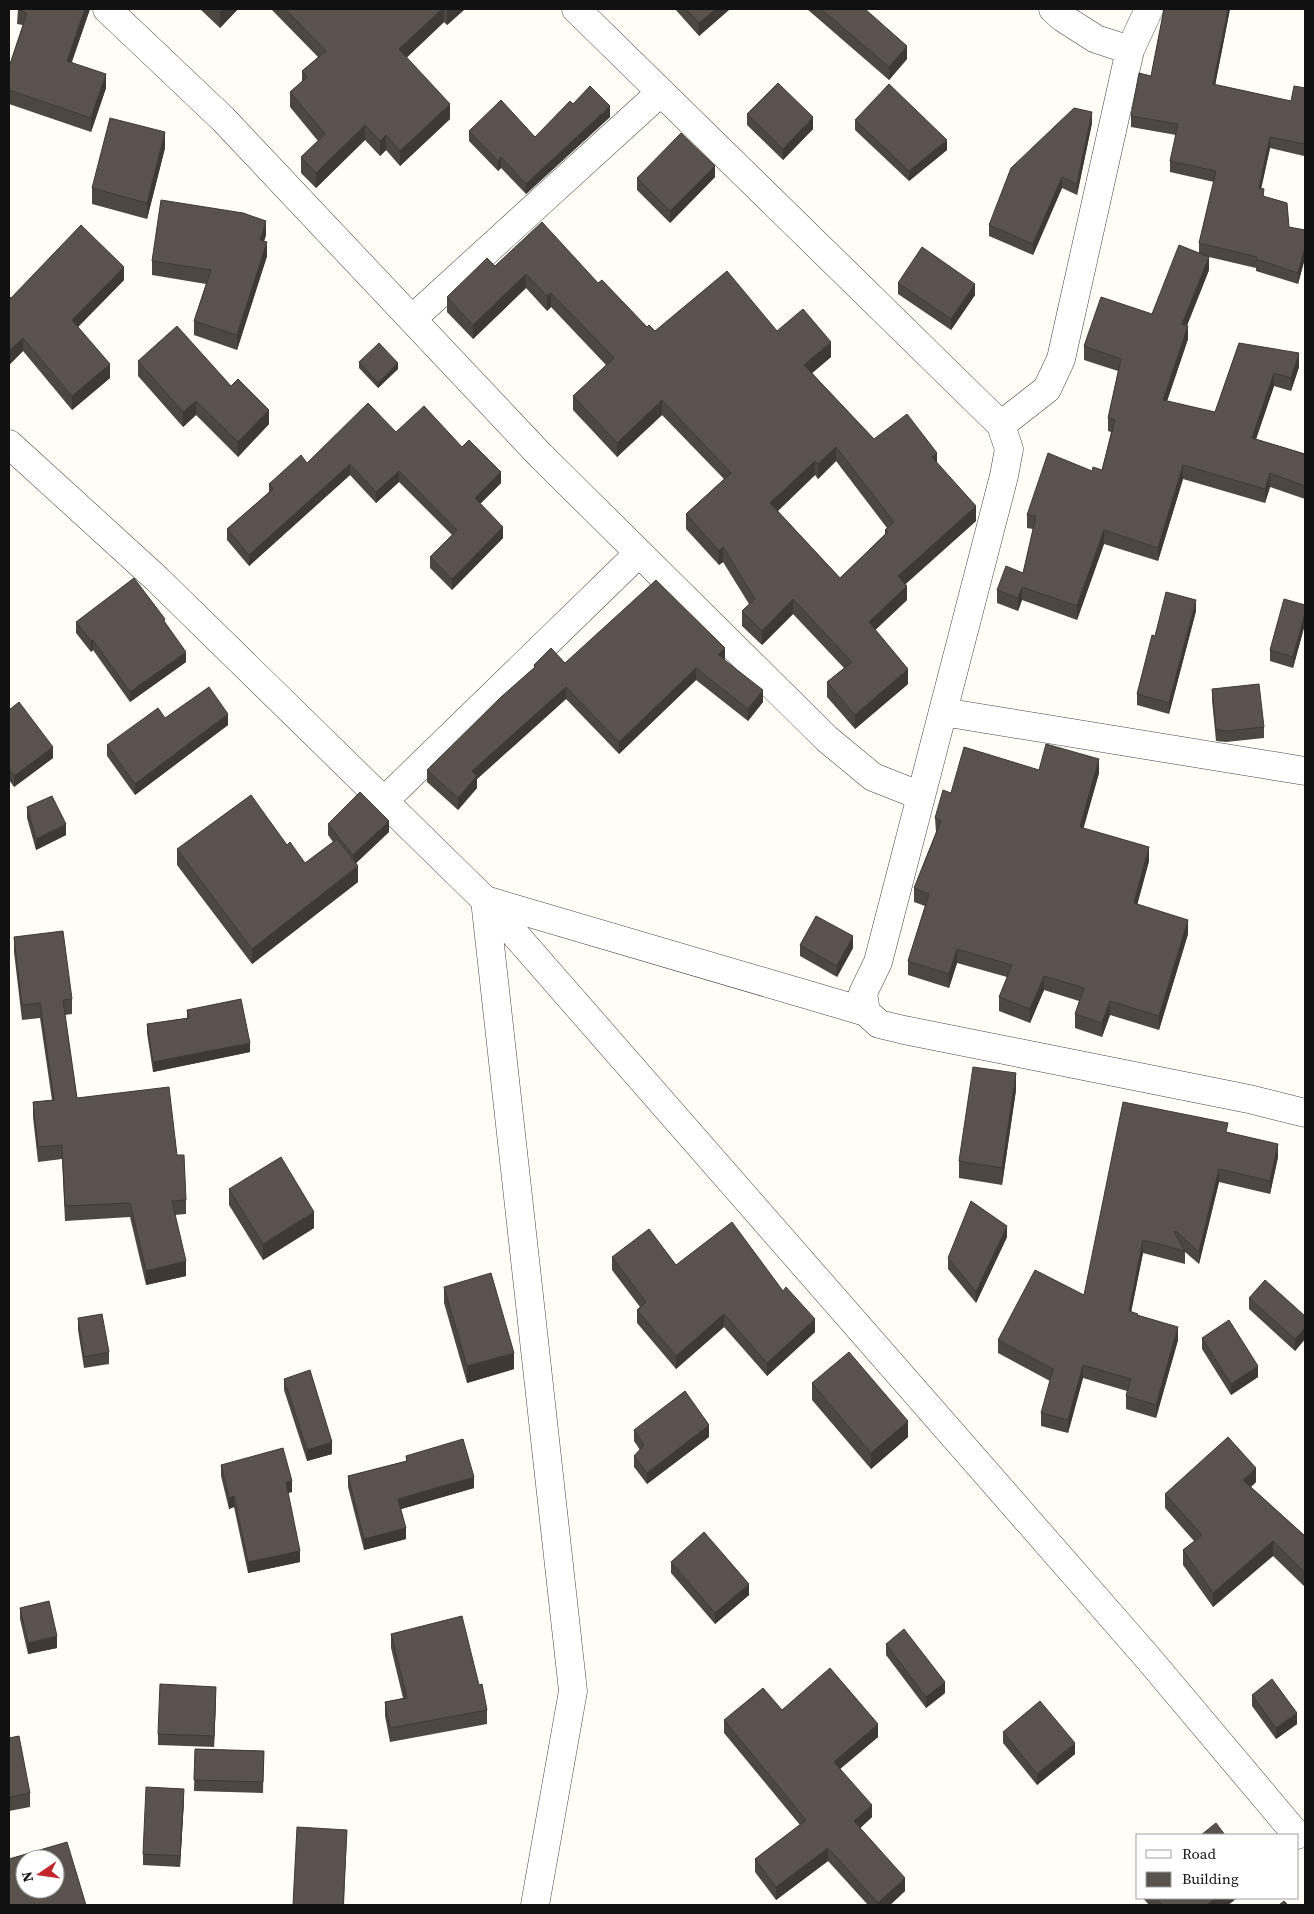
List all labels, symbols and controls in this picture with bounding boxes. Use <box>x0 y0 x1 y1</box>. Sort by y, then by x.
legend <box>1136 1834 1299 1899</box>
text: Road <box>1182 1843 1216 1864</box>
north arrow <box>15 1849 65 1899</box>
text: Building <box>1182 1868 1239 1889</box>
text: N <box>16 1870 38 1884</box>

